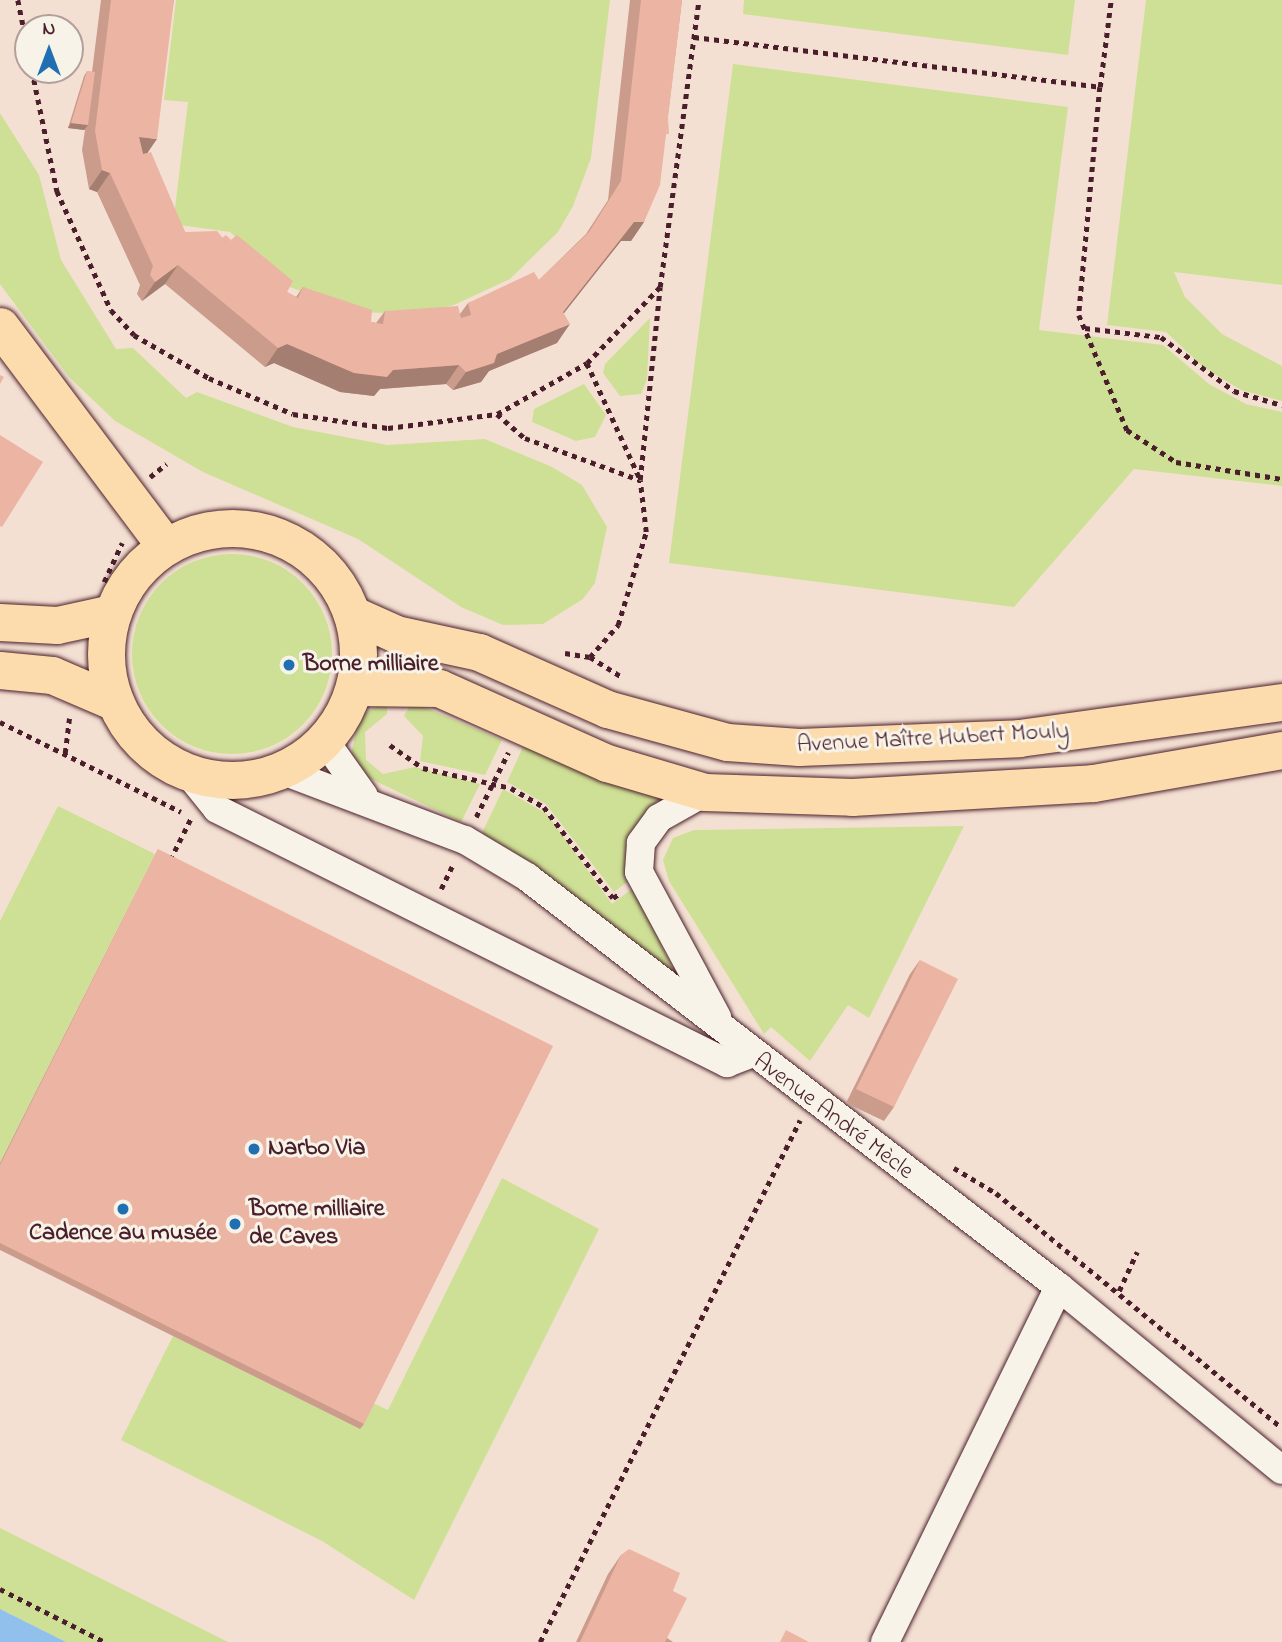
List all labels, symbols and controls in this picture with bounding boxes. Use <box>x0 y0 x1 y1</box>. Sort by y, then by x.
north arrow <box>14 14 84 84</box>
text: N <box>43 16 55 43</box>
place label: Borne milliaire <box>303 651 438 679</box>
marker: Borne milliaire <box>281 657 297 673</box>
street label: Avenue Maître Hubert Mouly <box>796 717 1070 761</box>
street label: Avenue André Mècle <box>747 1047 919 1187</box>
place label: Narbo Via <box>268 1135 366 1163</box>
marker: Narbo Via <box>246 1141 262 1157</box>
place label: Borne milliaire de Caves <box>249 1196 384 1252</box>
marker: Cadence au musée <box>115 1201 131 1217</box>
marker: Borne milliaire de Caves <box>227 1216 243 1232</box>
place label: Cadence au musée <box>29 1220 217 1248</box>

